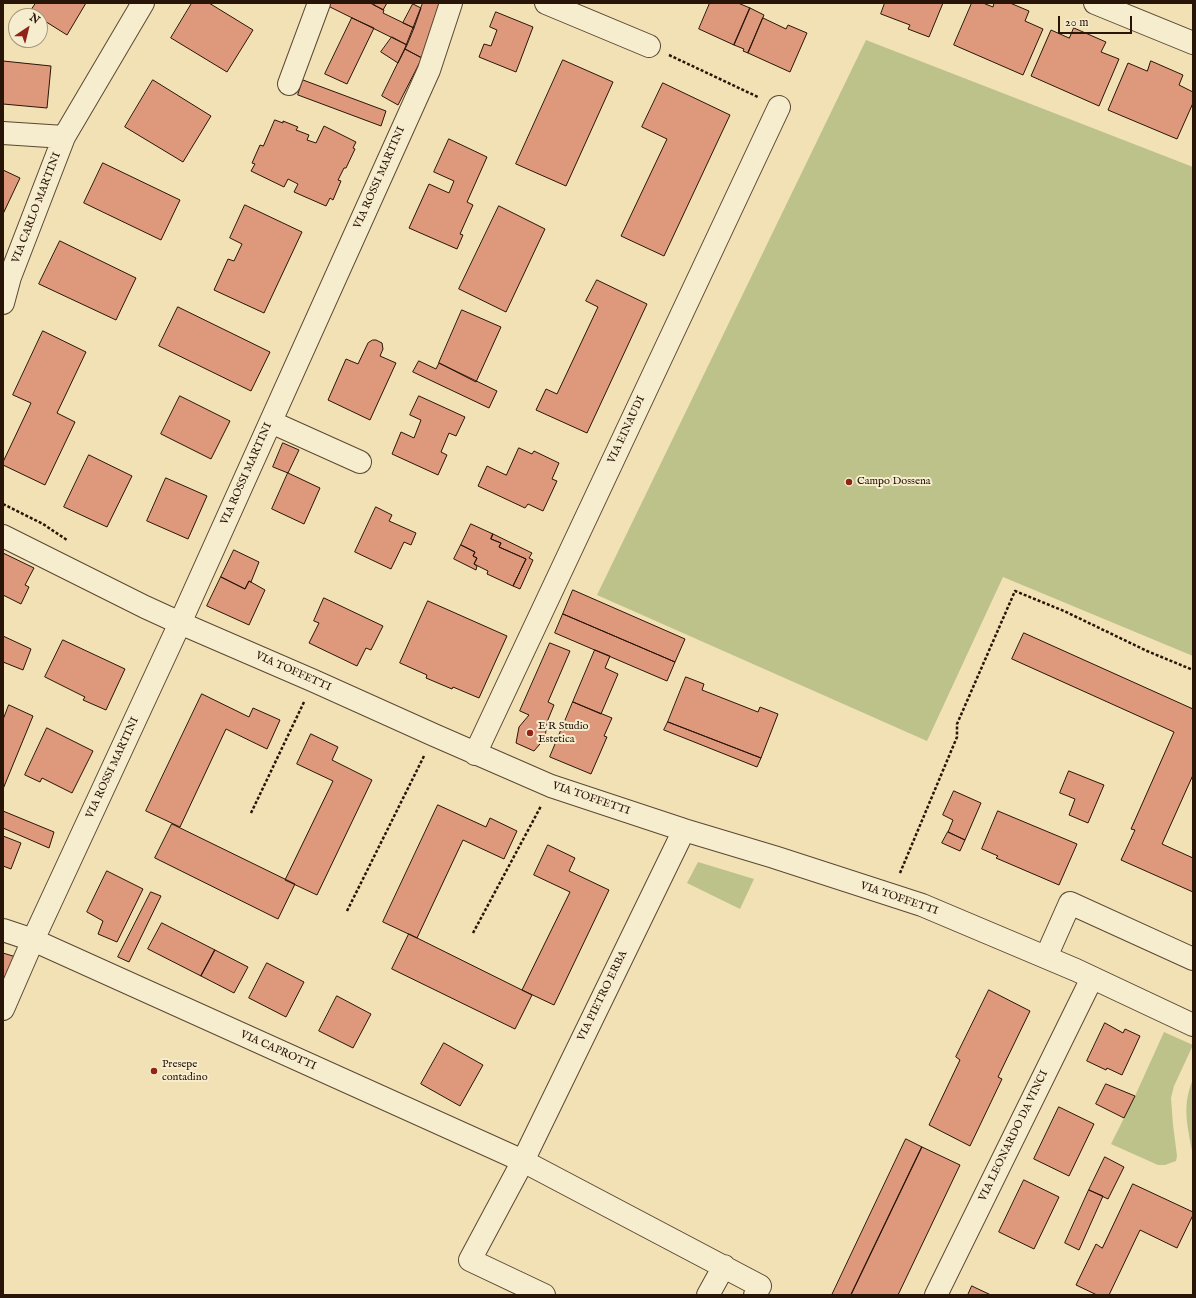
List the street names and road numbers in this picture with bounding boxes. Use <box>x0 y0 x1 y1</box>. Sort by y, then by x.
street label: VIA ROSSI MARTINI <box>352 125 408 231</box>
street label: VIA CARLO MARTINI <box>10 151 64 265</box>
street label: VIA EINAUDI <box>606 394 648 466</box>
street label: VIA ROSSI MARTINI <box>219 421 275 527</box>
street label: VIA TOFFETTI <box>253 649 333 695</box>
street label: VIA ROSSI MARTINI <box>84 715 142 821</box>
street label: VIA TOFFETTI <box>550 780 632 818</box>
street label: VIA TOFFETTI <box>858 880 940 918</box>
street label: VIA PIETRO ERBA <box>575 949 631 1043</box>
street label: VIA CAPROTTI <box>238 1028 318 1074</box>
street label: VIA LEONARDO DA VINCI <box>977 1068 1051 1204</box>

